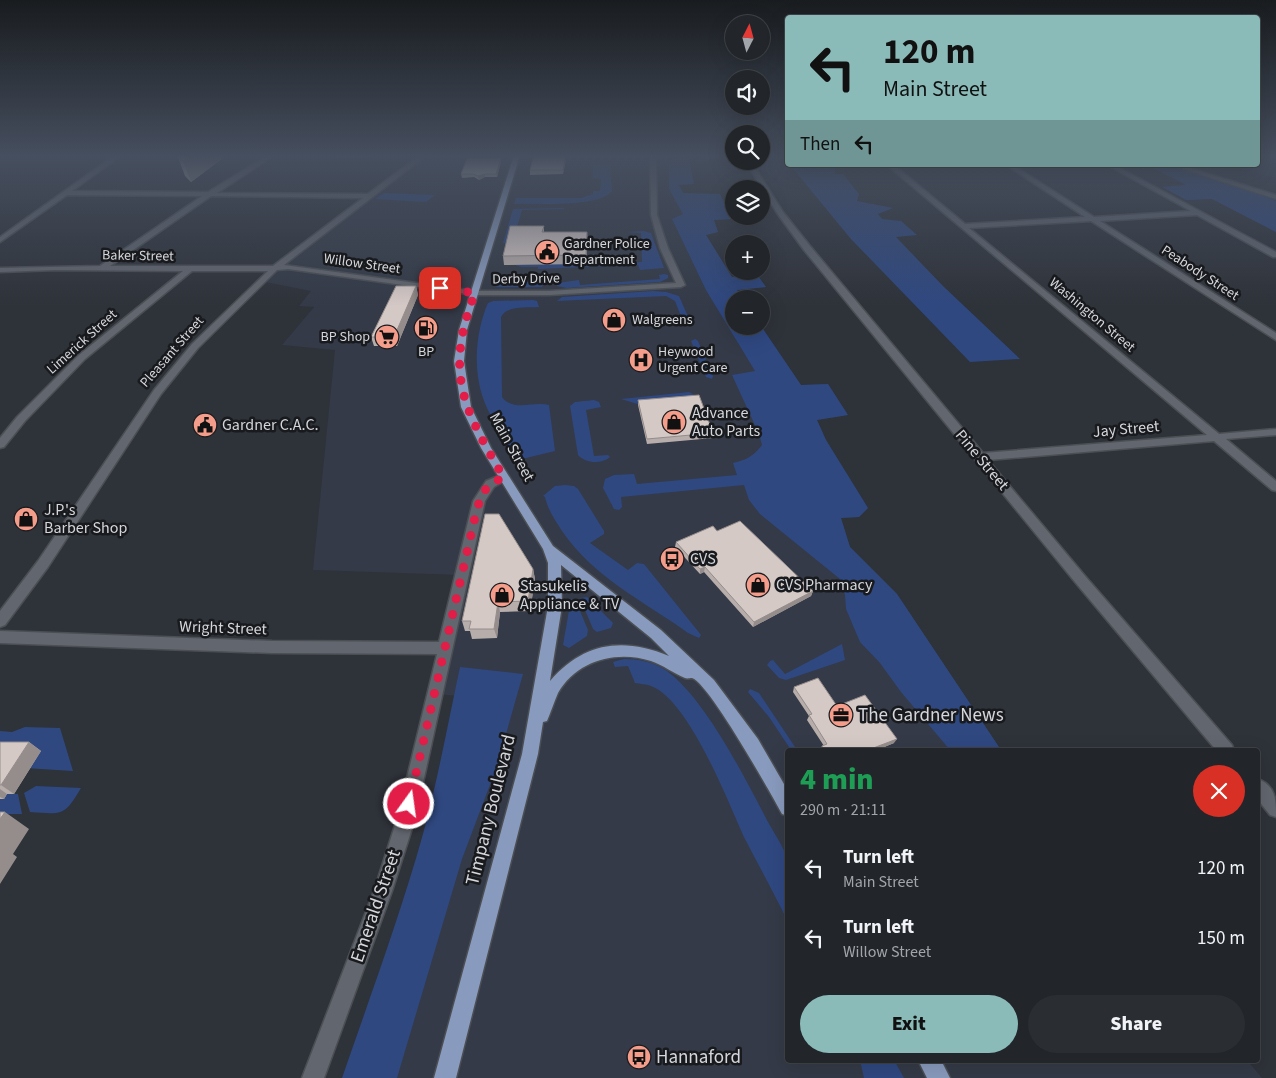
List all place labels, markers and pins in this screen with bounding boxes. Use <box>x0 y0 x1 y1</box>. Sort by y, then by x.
place label: Gardner Police Department <box>564 234 650 270</box>
public building icon: Gardner Police Department <box>534 239 560 265</box>
pin <box>419 267 461 309</box>
shop icon: Walgreens <box>601 307 627 333</box>
place label: Walgreens <box>632 310 693 330</box>
fuel station icon: BP <box>413 315 439 341</box>
supermarket icon: BP Shop <box>374 324 400 350</box>
place label: BP Shop <box>321 327 370 347</box>
place label: BP <box>418 342 434 362</box>
place label: Heywood Urgent Care <box>658 342 728 378</box>
hospital icon: Heywood Urgent Care <box>628 347 654 373</box>
place label: Advance Auto Parts <box>692 402 761 442</box>
shop icon: Advance Auto Parts <box>661 409 687 435</box>
public building icon: Gardner C.A.C. <box>192 412 218 438</box>
place label: Gardner C.A.C. <box>222 414 319 436</box>
place label: J.P.'s Barber Shop <box>44 499 127 539</box>
shop icon: J.P.'s Barber Shop <box>13 506 39 532</box>
bus stop icon: CVS <box>659 546 685 572</box>
place label: CVS <box>690 548 716 570</box>
shop icon: CVS Pharmacy <box>745 572 771 598</box>
place label: CVS Pharmacy <box>776 574 873 596</box>
place label: Stasukelis Appliance & TV <box>520 575 620 615</box>
shop icon: Stasukelis Appliance & TV <box>489 582 515 608</box>
office icon: The Gardner News <box>828 702 854 728</box>
place label: The Gardner News <box>858 702 1004 729</box>
bus stop icon: Hannaford <box>626 1044 652 1070</box>
place label: Hannaford <box>656 1044 741 1071</box>

